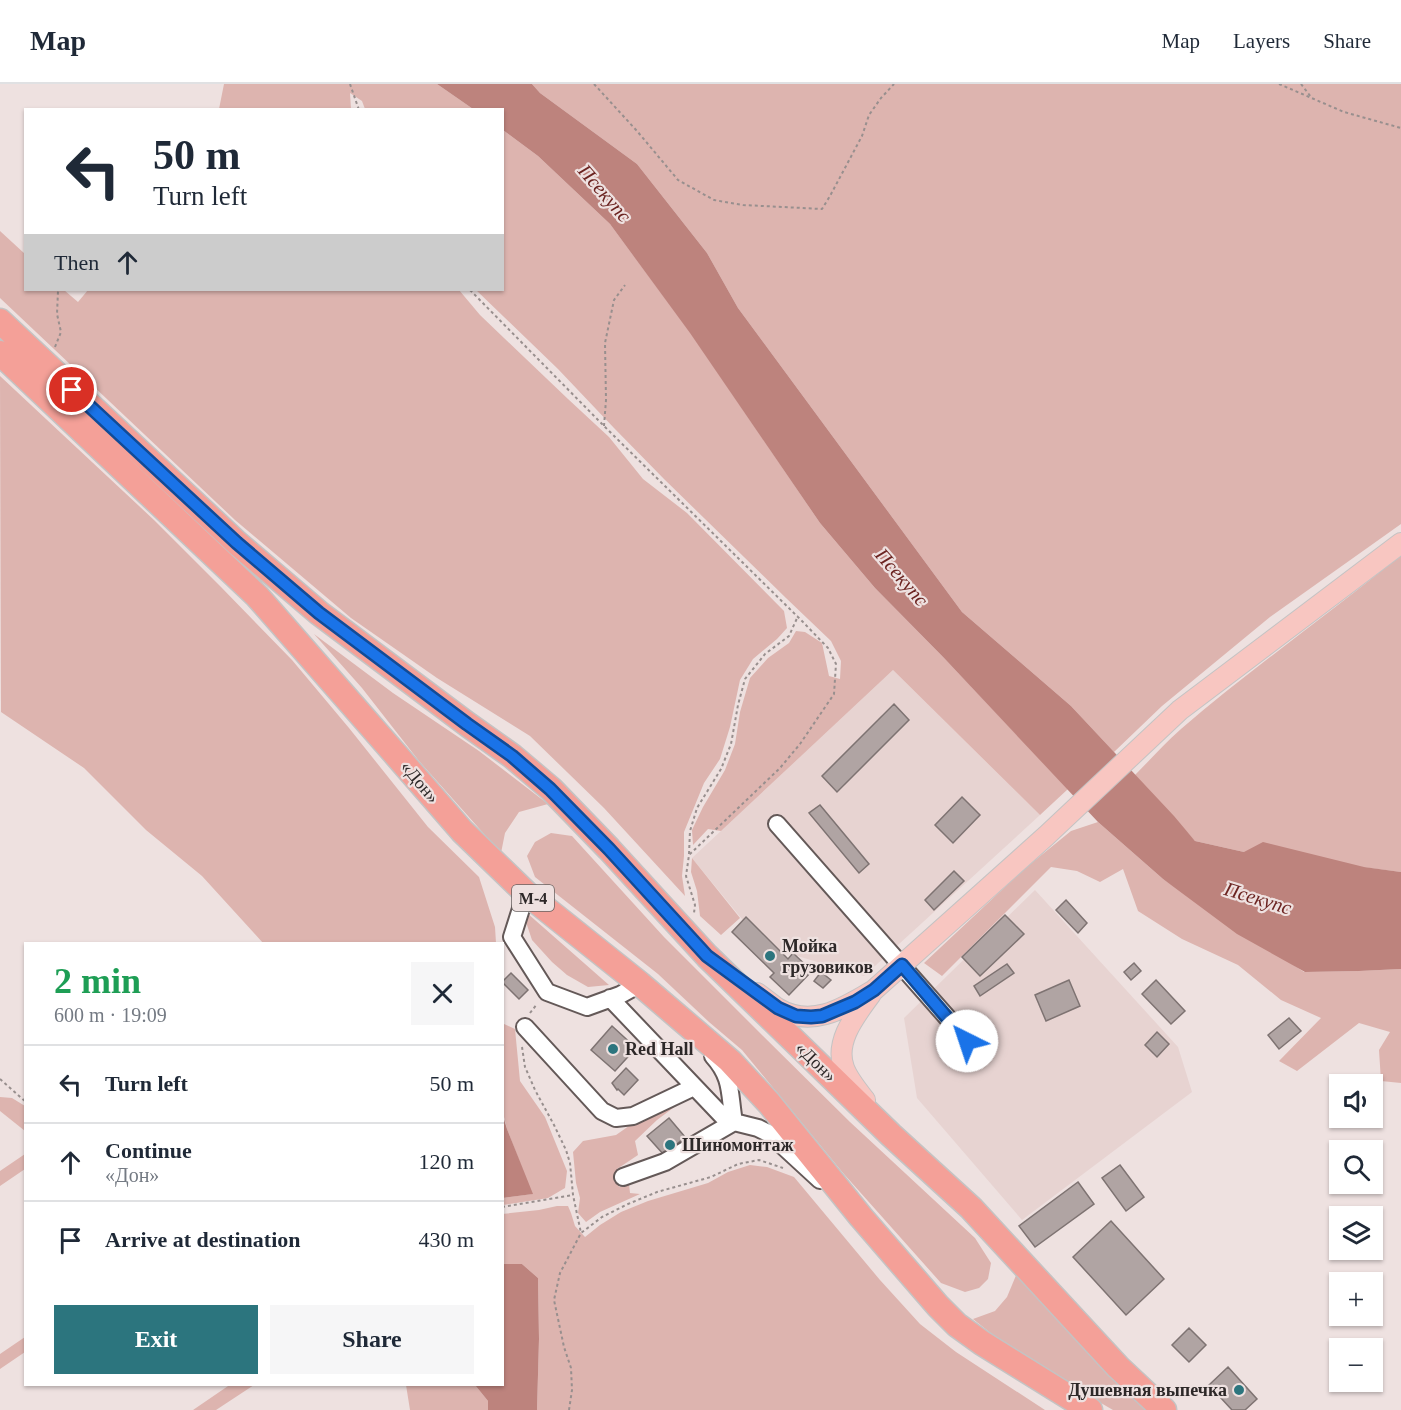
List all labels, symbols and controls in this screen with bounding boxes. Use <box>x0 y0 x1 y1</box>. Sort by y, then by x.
text: Map <box>30 25 86 56</box>
text: Map <box>1162 29 1200 53</box>
text: Layers <box>1233 29 1290 53</box>
text: Share <box>1323 29 1371 53</box>
icon: left <box>54 132 132 210</box>
text: 50 m <box>153 132 241 178</box>
water label: Псекупс <box>573 159 636 227</box>
text: Turn left <box>153 181 247 211</box>
icon: ahead <box>111 246 144 279</box>
text: Then <box>54 250 99 275</box>
pin <box>46 364 97 415</box>
icon: arrive <box>55 373 88 406</box>
water label: Псекупс <box>870 543 933 611</box>
street label: «Дон» <box>397 757 443 807</box>
water label: Псекупс <box>1221 877 1294 920</box>
road number: М-4 <box>512 885 554 911</box>
place label: Мойка грузовиков <box>782 936 873 977</box>
marker: Мойка грузовиков <box>763 949 777 963</box>
text: 2 min <box>54 961 141 1001</box>
button: close <box>411 962 474 1025</box>
text: 600 m · 19:09 <box>54 1004 167 1026</box>
position arrow <box>935 1009 999 1073</box>
street label: «Дон» <box>791 1038 841 1086</box>
place label: Red Hall <box>625 1039 694 1059</box>
marker: Red Hall <box>606 1042 620 1056</box>
icon: left <box>54 1068 87 1101</box>
text: Turn left <box>105 1071 188 1096</box>
text: 50 m <box>429 1071 474 1096</box>
map controls <box>1329 1074 1383 1392</box>
button: sound <box>1329 1074 1383 1128</box>
place label: Шиномонтаж <box>682 1135 795 1155</box>
text: Continue <box>105 1138 192 1163</box>
marker: Шиномонтаж <box>663 1138 677 1152</box>
button: search <box>1329 1140 1383 1194</box>
icon: ahead <box>54 1146 87 1179</box>
text: 120 m <box>418 1149 474 1174</box>
text: «Дон» <box>105 1164 159 1186</box>
button: layers <box>1329 1206 1383 1260</box>
icon: arrive <box>54 1224 87 1257</box>
text: Arrive at destination <box>105 1227 301 1252</box>
text: 430 m <box>418 1227 474 1252</box>
button: + <box>1329 1272 1383 1326</box>
button: Exit <box>54 1305 258 1374</box>
button: Share <box>270 1305 474 1374</box>
button: − <box>1329 1338 1383 1392</box>
place label: Душевная выпечка <box>1068 1380 1227 1400</box>
marker: Душевная выпечка <box>1232 1383 1246 1397</box>

